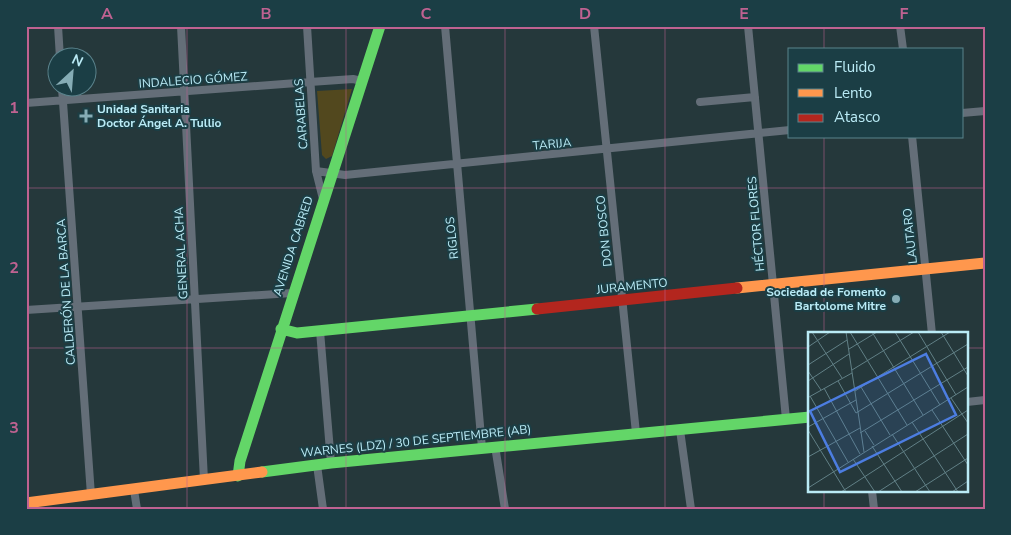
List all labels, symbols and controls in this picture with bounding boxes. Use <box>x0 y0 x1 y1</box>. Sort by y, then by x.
text: A <box>101 3 113 25</box>
text: B <box>260 3 272 25</box>
text: C <box>421 3 432 25</box>
text: D <box>579 3 591 25</box>
text: E <box>739 3 749 25</box>
text: F <box>900 3 909 25</box>
north arrow <box>48 48 98 98</box>
legend <box>788 48 964 138</box>
text: N <box>69 50 86 72</box>
text: Fluido <box>834 57 876 77</box>
street label: INDALECIO GÓMEZ <box>138 68 248 92</box>
street label: CARABELAS <box>291 78 311 150</box>
text: Lento <box>834 83 872 103</box>
text: 1 <box>9 97 19 119</box>
place label: Unidad Sanitaria Doctor Ángel A. Tullio <box>97 101 222 131</box>
text: Atasco <box>834 107 880 127</box>
marker: Unidad Sanitaria Doctor Ángel A. Tullio <box>79 109 93 123</box>
street label: TARIJA <box>532 134 572 154</box>
street label: HÉCTOR FLORES <box>744 176 768 272</box>
street label: AVENIDA CABRED <box>269 194 317 298</box>
street label: DON BOSCO <box>592 194 616 268</box>
street label: GENERAL ACHA <box>171 206 191 300</box>
street label: LAUTARO <box>899 207 921 265</box>
street label: RIGLOS <box>442 216 462 260</box>
street label: CALDERÓN DE LA BARCA <box>53 218 79 366</box>
text: 2 <box>9 257 19 279</box>
street label: JURAMENTO <box>595 274 668 298</box>
place label: Sociedad de Fomento Bartolome Mitre <box>766 284 886 314</box>
marker: Sociedad de Fomento Bartolome Mitre <box>890 293 902 305</box>
inset map <box>808 332 968 492</box>
text: 3 <box>9 417 19 439</box>
street label: WARNES (LDZ) / 30 DE SEPTIEMBRE (AB) <box>300 421 532 461</box>

